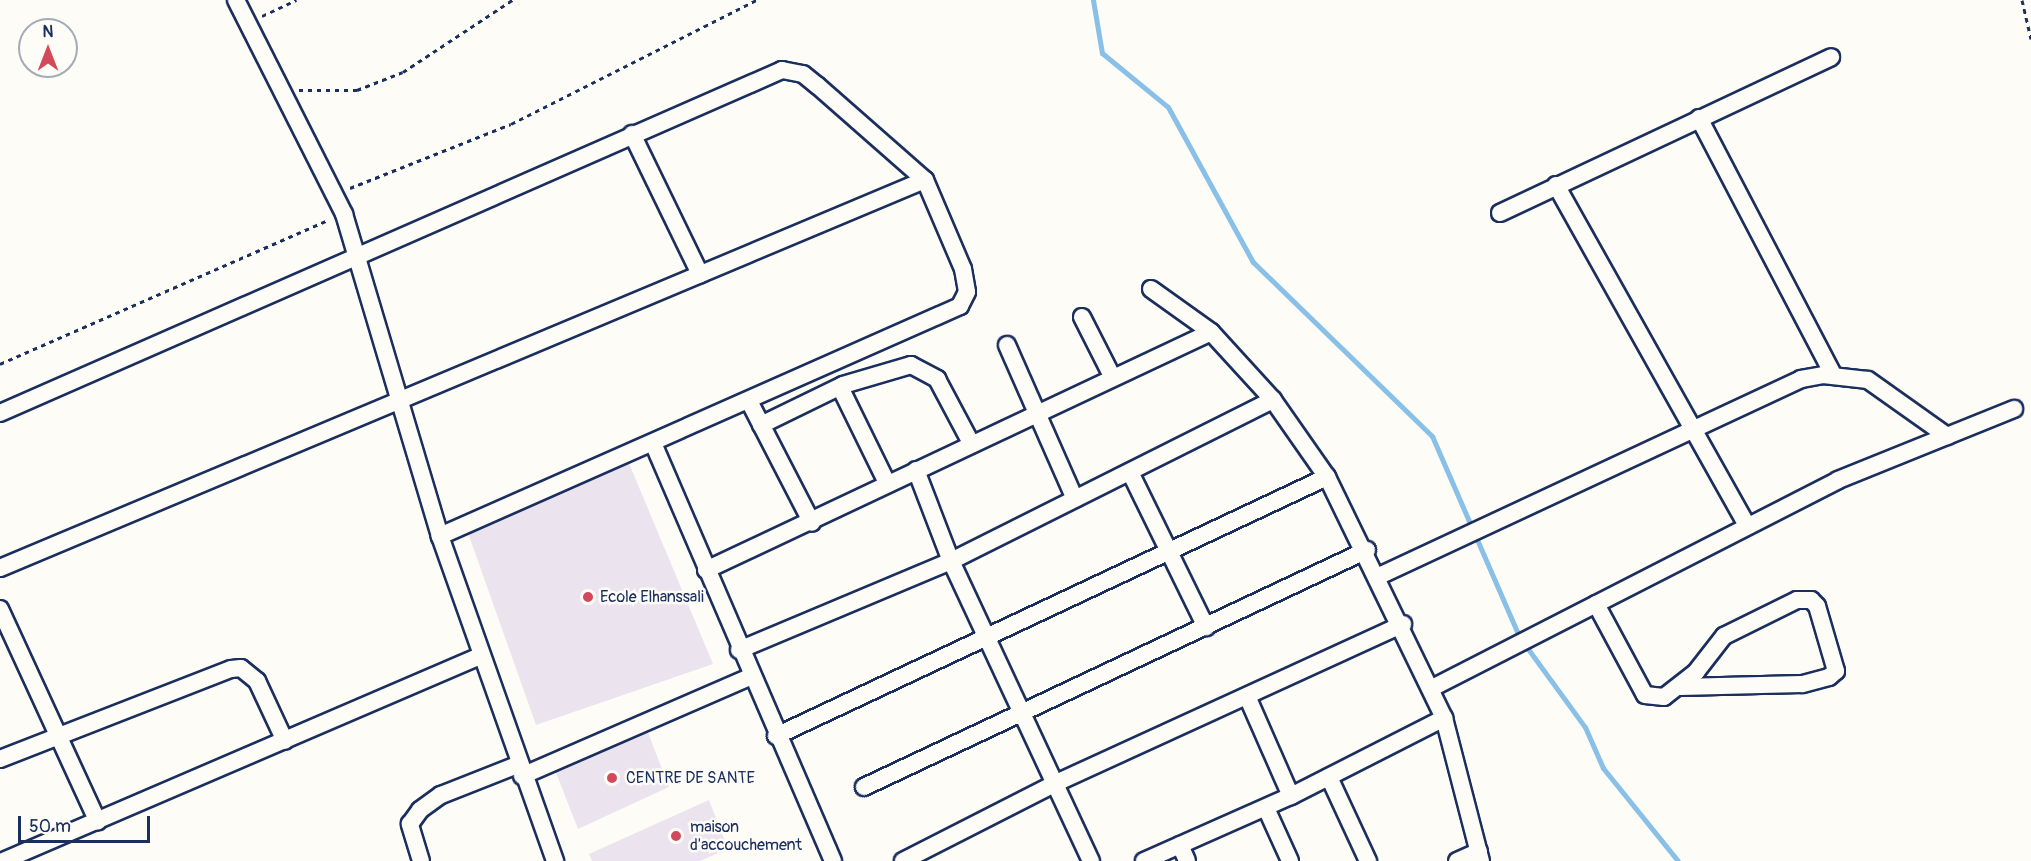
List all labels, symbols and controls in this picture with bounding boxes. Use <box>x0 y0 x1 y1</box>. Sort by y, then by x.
north arrow <box>18 18 78 78</box>
text: N <box>43 22 53 42</box>
place label: Ecole Elhanssali <box>600 587 704 607</box>
marker: Ecole Elhanssali <box>581 590 595 604</box>
place label: CENTRE DE SANTE <box>626 768 755 788</box>
marker: CENTRE DE SANTE <box>603 769 621 787</box>
scale bar <box>21 804 153 842</box>
text: 50 m <box>29 815 71 838</box>
place label: maison d'accouchement <box>690 817 802 855</box>
marker: maison d'accouchement <box>667 827 685 845</box>

